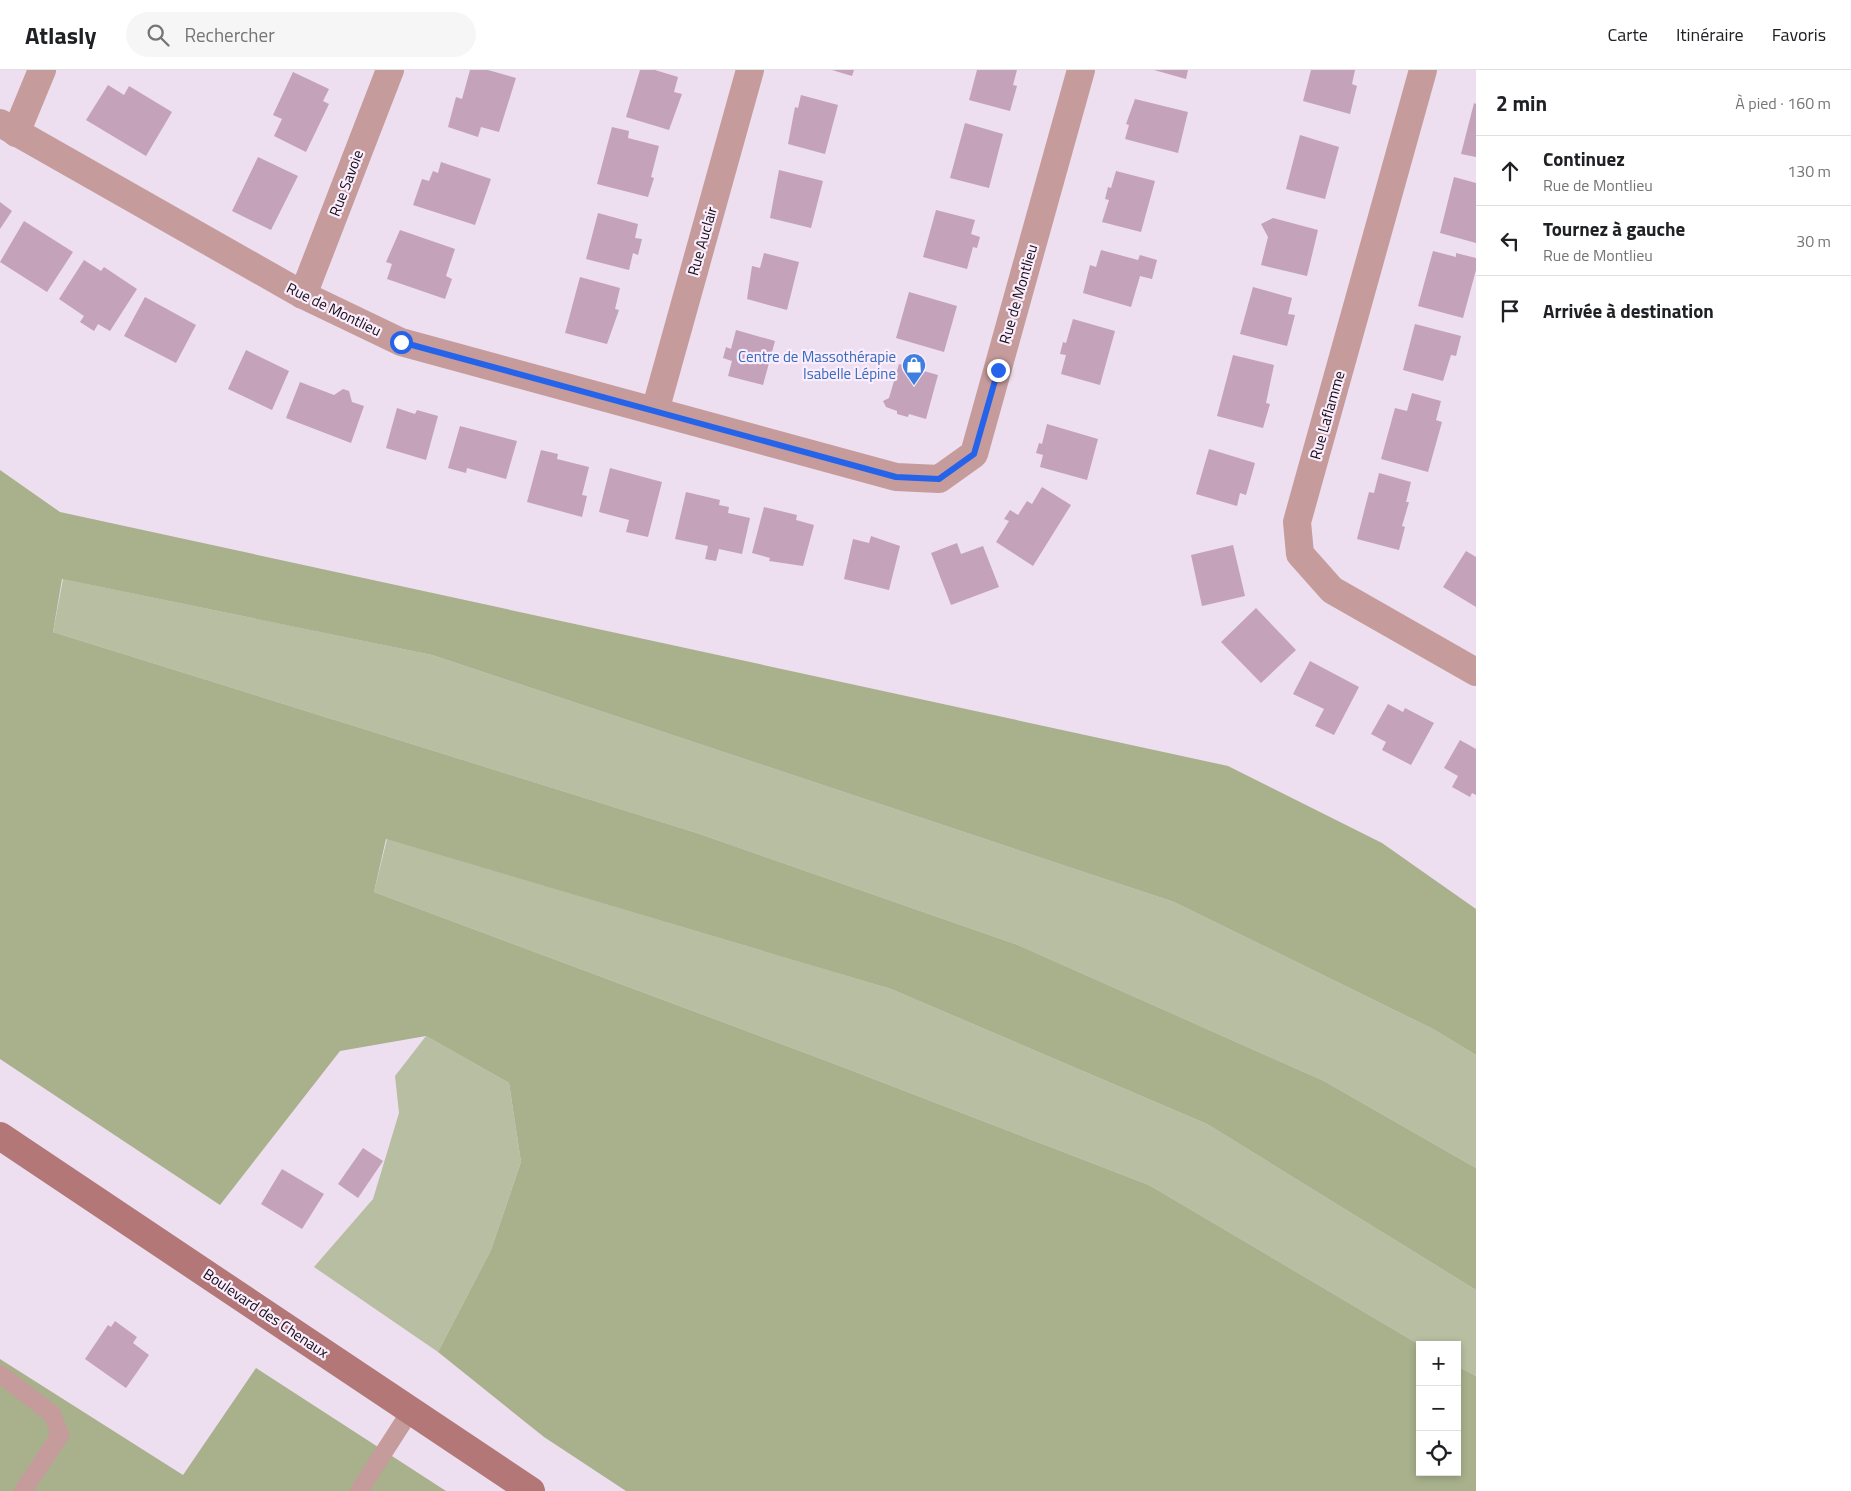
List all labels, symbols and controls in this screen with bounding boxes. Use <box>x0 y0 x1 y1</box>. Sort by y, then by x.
search box <box>126 12 476 57</box>
text: Atlasly <box>25 17 96 53</box>
text: Rechercher <box>184 20 275 49</box>
icon: search <box>144 21 172 49</box>
text: Carte <box>1607 21 1648 48</box>
text: Itinéraire <box>1676 21 1744 48</box>
text: Favoris <box>1772 21 1826 48</box>
text: 2 min <box>1496 87 1547 119</box>
text: À pied · 160 m <box>1735 91 1831 115</box>
text: Continuez <box>1543 144 1625 173</box>
street label: Rue Savoie <box>323 146 369 220</box>
icon: ahead <box>1496 157 1524 185</box>
text: 130 m <box>1787 159 1831 183</box>
text: Rue de Montlieu <box>1543 173 1653 197</box>
street label: Rue Auclair <box>681 204 723 278</box>
text: Tournez à gauche <box>1543 214 1685 243</box>
icon: left <box>1496 227 1524 255</box>
text: 30 m <box>1796 229 1831 253</box>
street label: Rue de Montlieu <box>993 241 1043 347</box>
text: Rue de Montlieu <box>1543 243 1653 267</box>
street label: Rue de Montlieu <box>283 276 385 342</box>
text: Arrivée à destination <box>1543 296 1714 325</box>
icon: arrive <box>1496 297 1524 325</box>
route start <box>390 331 413 354</box>
place label: Centre de Massothérapie Isabelle Lépine <box>738 345 896 385</box>
shop icon: Centre de Massothérapie Isabelle Lépine <box>901 352 927 386</box>
route end <box>987 359 1010 382</box>
street label: Rue Laflamme <box>1303 368 1351 462</box>
street label: Boulevard des Chenaux <box>199 1262 333 1364</box>
map controls <box>1416 1341 1461 1476</box>
button: + <box>1416 1341 1461 1386</box>
button: − <box>1416 1386 1461 1431</box>
button: locate <box>1416 1431 1461 1476</box>

